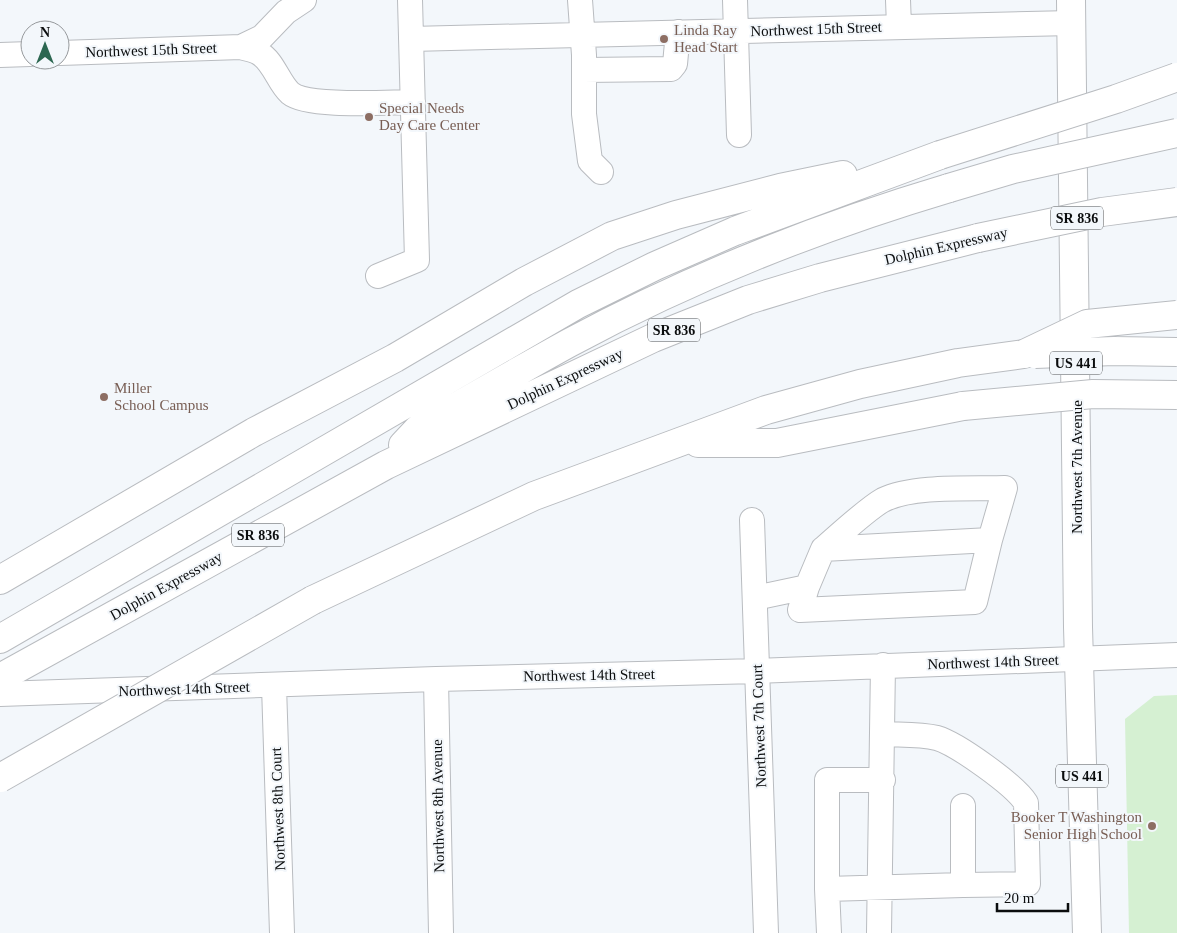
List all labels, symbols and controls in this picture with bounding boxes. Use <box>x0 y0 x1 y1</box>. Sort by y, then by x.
street label: Northwest 15th Street <box>750 19 883 39</box>
north arrow <box>20 20 70 70</box>
place label: Linda Ray Head Start <box>674 22 739 55</box>
text: N <box>40 25 50 40</box>
marker: Linda Ray Head Start <box>658 33 670 45</box>
street label: Northwest 15th Street <box>85 40 218 60</box>
place label: Special Needs Day Care Center <box>379 100 480 133</box>
marker: Special Needs Day Care Center <box>363 111 375 123</box>
road number: SR 836 <box>1051 207 1103 230</box>
street label: Dolphin Expressway <box>883 224 1009 268</box>
road number: SR 836 <box>648 318 700 342</box>
street label: Dolphin Expressway <box>505 345 626 413</box>
road number: US 441 <box>1050 352 1102 374</box>
place label: Miller School Campus <box>114 380 209 413</box>
marker: Miller School Campus <box>98 391 110 403</box>
street label: Northwest 7th Avenue <box>1069 400 1085 534</box>
road number: SR 836 <box>232 524 284 546</box>
street label: Dolphin Expressway <box>107 548 225 623</box>
street label: Northwest 14th Street <box>927 652 1060 672</box>
street label: Northwest 7th Court <box>749 663 769 788</box>
street label: Northwest 14th Street <box>523 666 656 684</box>
street label: Northwest 14th Street <box>118 679 251 699</box>
street label: Northwest 8th Avenue <box>429 739 447 873</box>
street label: Northwest 8th Court <box>268 746 288 871</box>
road number: US 441 <box>1056 764 1108 788</box>
place label: Booker T Washington Senior High School <box>1011 809 1142 842</box>
marker: Booker T Washington Senior High School <box>1146 820 1158 832</box>
scale bar <box>997 880 1068 912</box>
text: 20 m <box>1004 890 1035 906</box>

